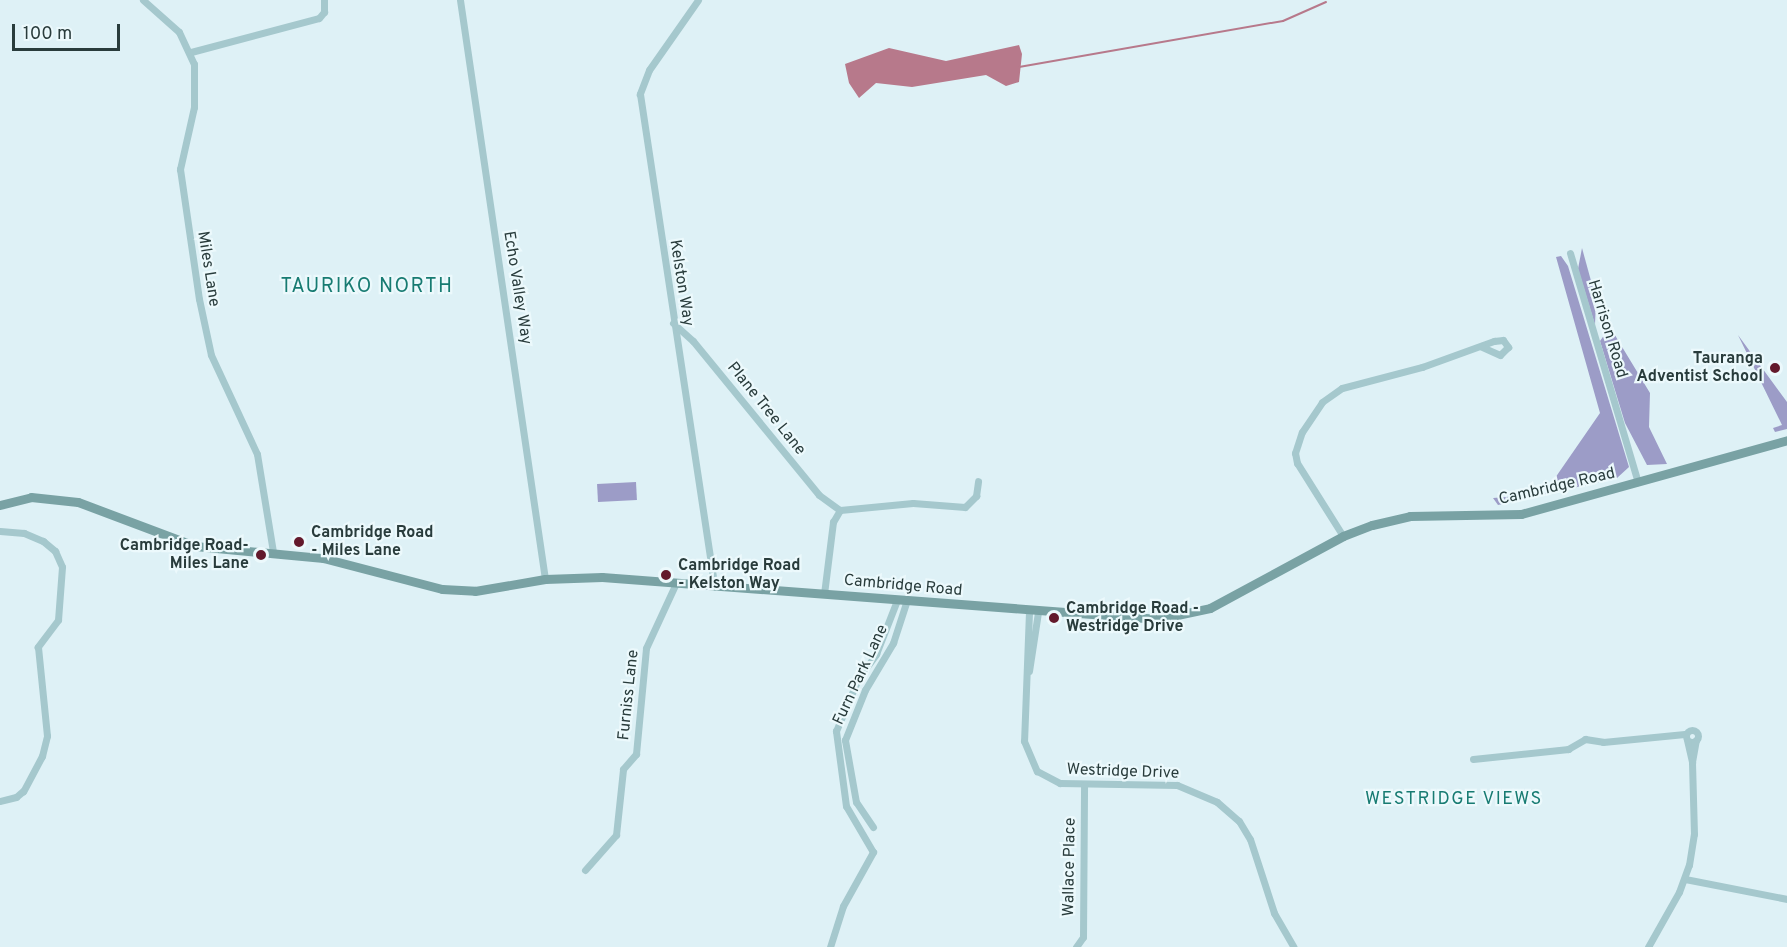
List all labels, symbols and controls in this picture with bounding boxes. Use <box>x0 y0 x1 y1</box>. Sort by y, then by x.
scale bar <box>15 12 123 50</box>
text: 100 m <box>23 23 72 46</box>
street label: Echo Valley Way <box>498 229 536 347</box>
street label: Miles Lane <box>193 230 223 308</box>
street label: Kelston Way <box>665 238 697 328</box>
district label: TAURIKO NORTH <box>280 275 454 299</box>
street label: Harrison Road <box>1583 278 1631 380</box>
place label: Tauranga Adventist School <box>1637 349 1763 387</box>
street label: Plane Tree Lane <box>722 358 810 460</box>
marker: Tauranga Adventist School <box>1768 361 1782 375</box>
street label: Cambridge Road <box>1497 464 1617 510</box>
place label: Cambridge Road - Miles Lane <box>311 523 434 561</box>
marker: Cambridge Road - Miles Lane <box>292 535 306 549</box>
place label: Cambridge Road- Miles Lane <box>120 536 249 574</box>
marker: Cambridge Road- Miles Lane <box>254 548 268 562</box>
place label: Cambridge Road - Kelston Way <box>678 556 801 594</box>
marker: Cambridge Road - Kelston Way <box>659 568 673 582</box>
street label: Cambridge Road <box>843 571 963 601</box>
place label: Cambridge Road - Westridge Drive <box>1066 599 1199 637</box>
marker: Cambridge Road - Westridge Drive <box>1047 611 1061 625</box>
street label: Furn Park Lane <box>829 622 893 728</box>
street label: Furniss Lane <box>615 649 643 741</box>
street label: Westridge Drive <box>1066 760 1180 784</box>
district label: WESTRIDGE VIEWS <box>1365 789 1543 811</box>
street label: Wallace Place <box>1060 818 1080 916</box>

